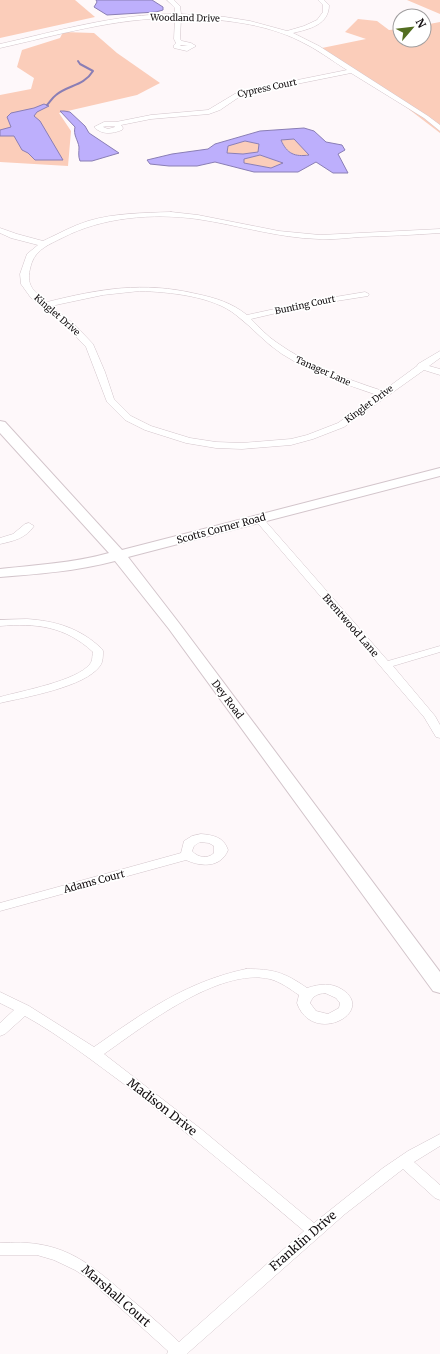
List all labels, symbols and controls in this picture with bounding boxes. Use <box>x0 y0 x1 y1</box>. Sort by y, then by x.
north arrow <box>392 8 432 48</box>
street label: Woodland Drive <box>149 11 220 24</box>
text: N <box>413 16 429 31</box>
street label: Cypress Court <box>236 76 298 99</box>
street label: Kinglet Drive <box>32 292 83 338</box>
street label: Bunting Court <box>274 293 337 316</box>
street label: Tanager Lane <box>294 353 353 388</box>
street label: Kinglet Drive <box>342 382 395 425</box>
street label: Scotts Corner Road <box>175 510 267 547</box>
street label: Brentwood Lane <box>320 591 382 660</box>
street label: Dey Road <box>209 677 246 721</box>
street label: Adams Court <box>61 867 126 896</box>
street label: Madison Drive <box>124 1075 200 1138</box>
street label: Franklin Drive <box>266 1207 339 1274</box>
street label: Marshall Court <box>79 1262 154 1330</box>

